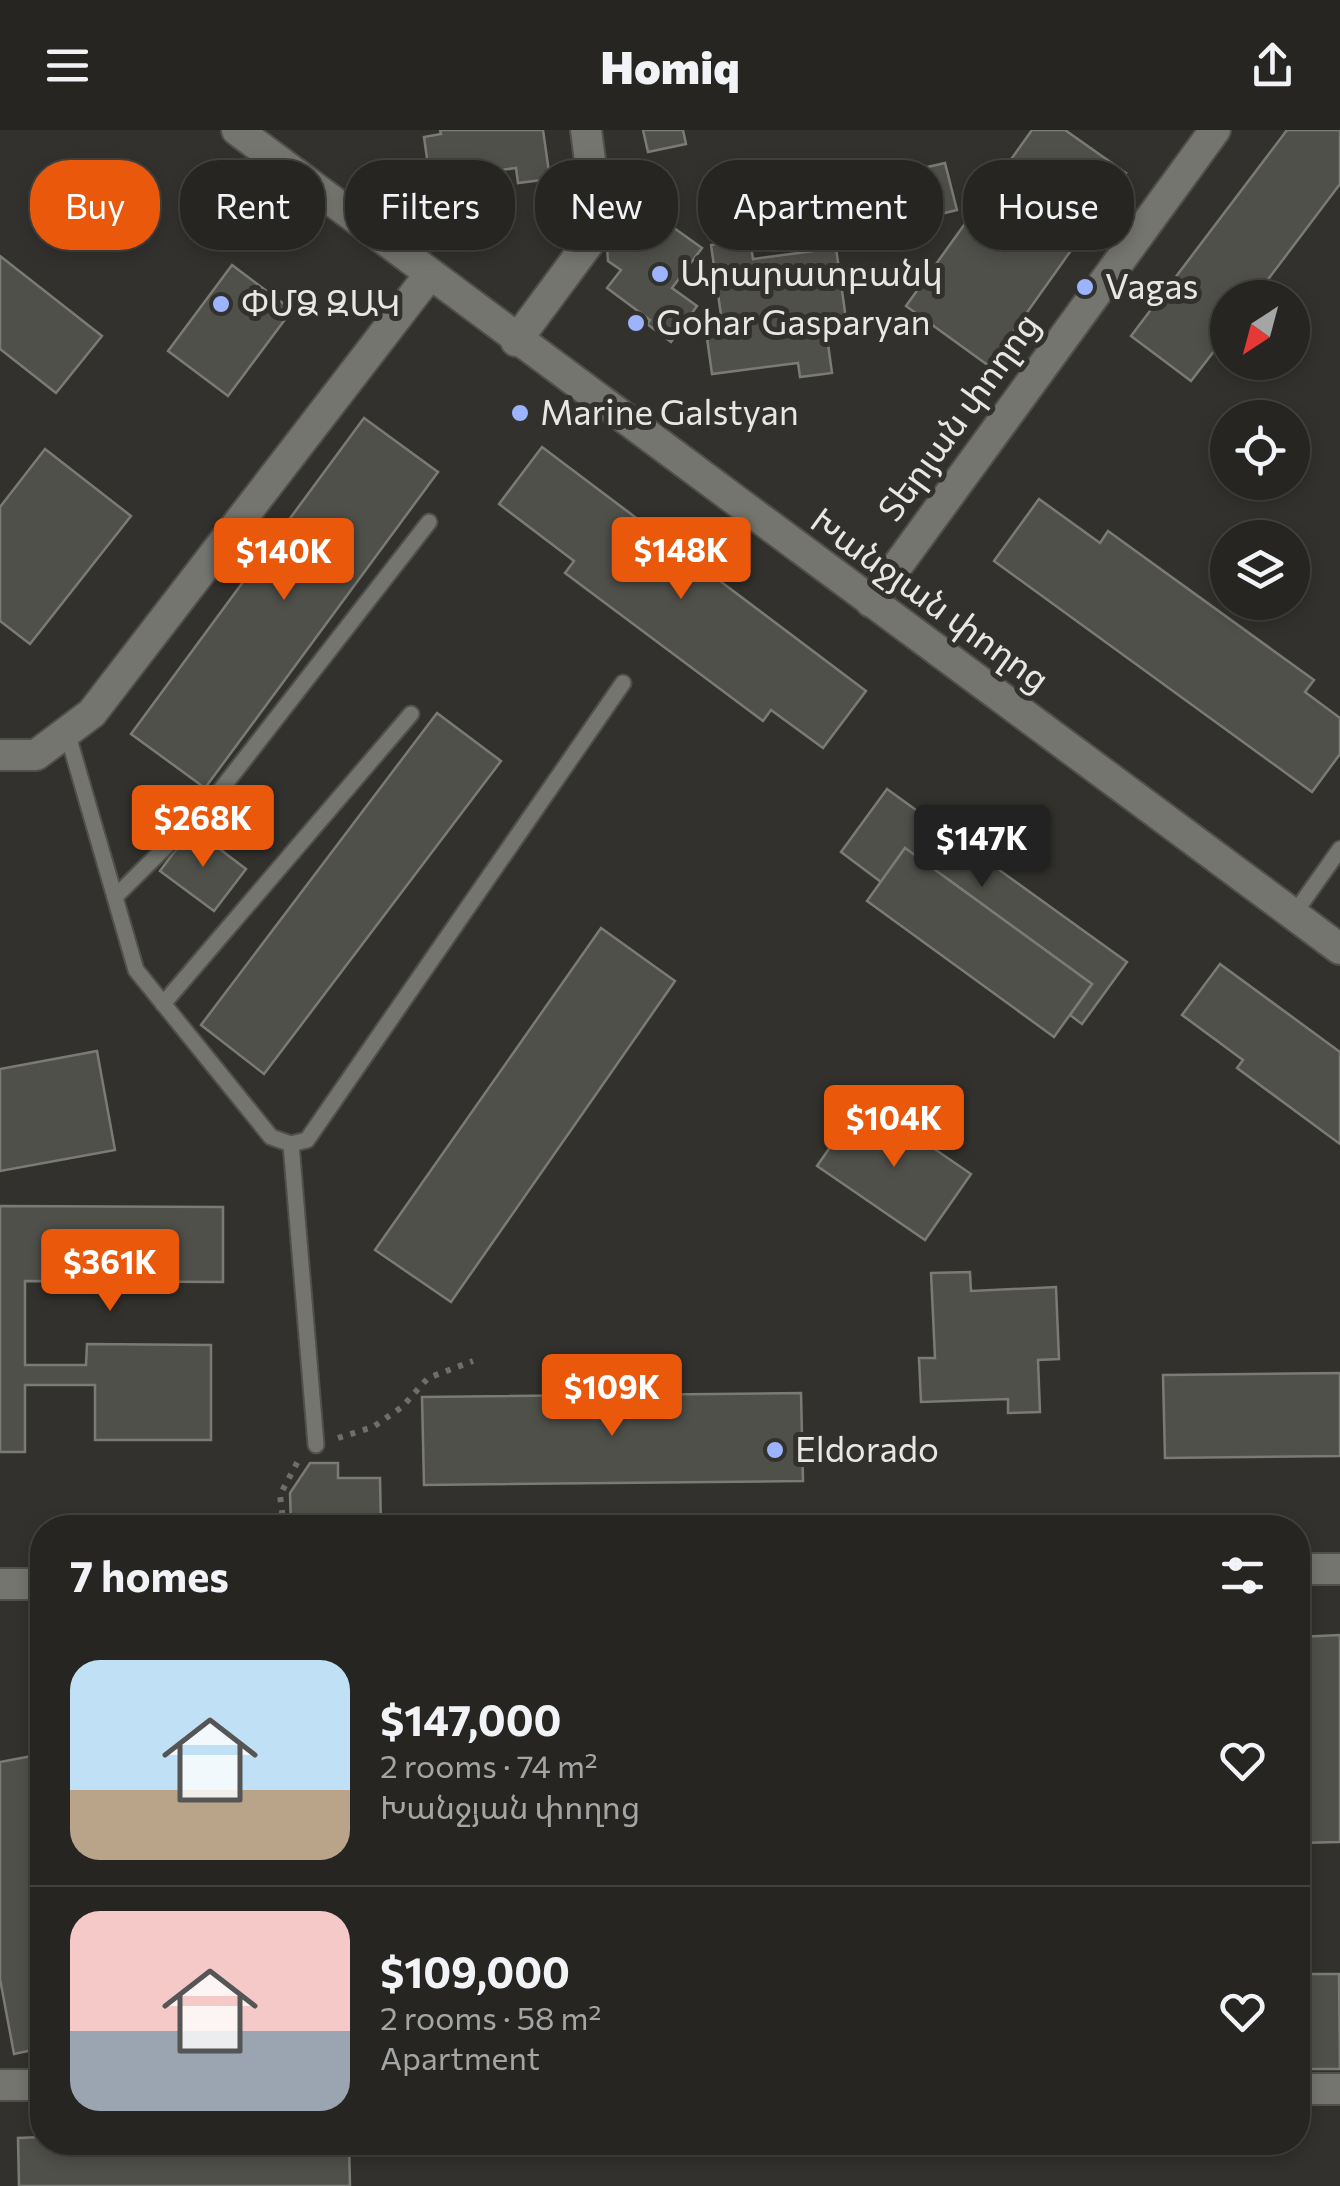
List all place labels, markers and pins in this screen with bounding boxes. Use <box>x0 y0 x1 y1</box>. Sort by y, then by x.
place label: Արարատբանկ <box>680 250 943 294</box>
marker: Արարատբանկ <box>649 263 671 285</box>
place label: Vagas <box>1105 263 1198 306</box>
marker: Vagas <box>1074 276 1096 298</box>
place label: ՓՄՁ ԶԱԿ <box>241 280 401 323</box>
marker: ՓՄՁ ԶԱԿ <box>210 293 232 315</box>
place label: Gohar Gasparyan <box>656 299 931 342</box>
marker: Gohar Gasparyan <box>625 312 647 334</box>
place label: Marine Galstyan <box>540 389 799 432</box>
marker: Marine Galstyan <box>509 402 531 424</box>
pin: $148K <box>611 517 751 602</box>
pin: $140K <box>214 518 354 603</box>
pin: $268K <box>133 785 273 870</box>
pin: $147K <box>912 805 1052 890</box>
pin: $104K <box>824 1085 964 1170</box>
pin: $361K <box>40 1229 180 1314</box>
pin: $109K <box>542 1354 682 1439</box>
place label: Eldorado <box>795 1426 939 1469</box>
marker: Eldorado <box>764 1439 786 1461</box>

